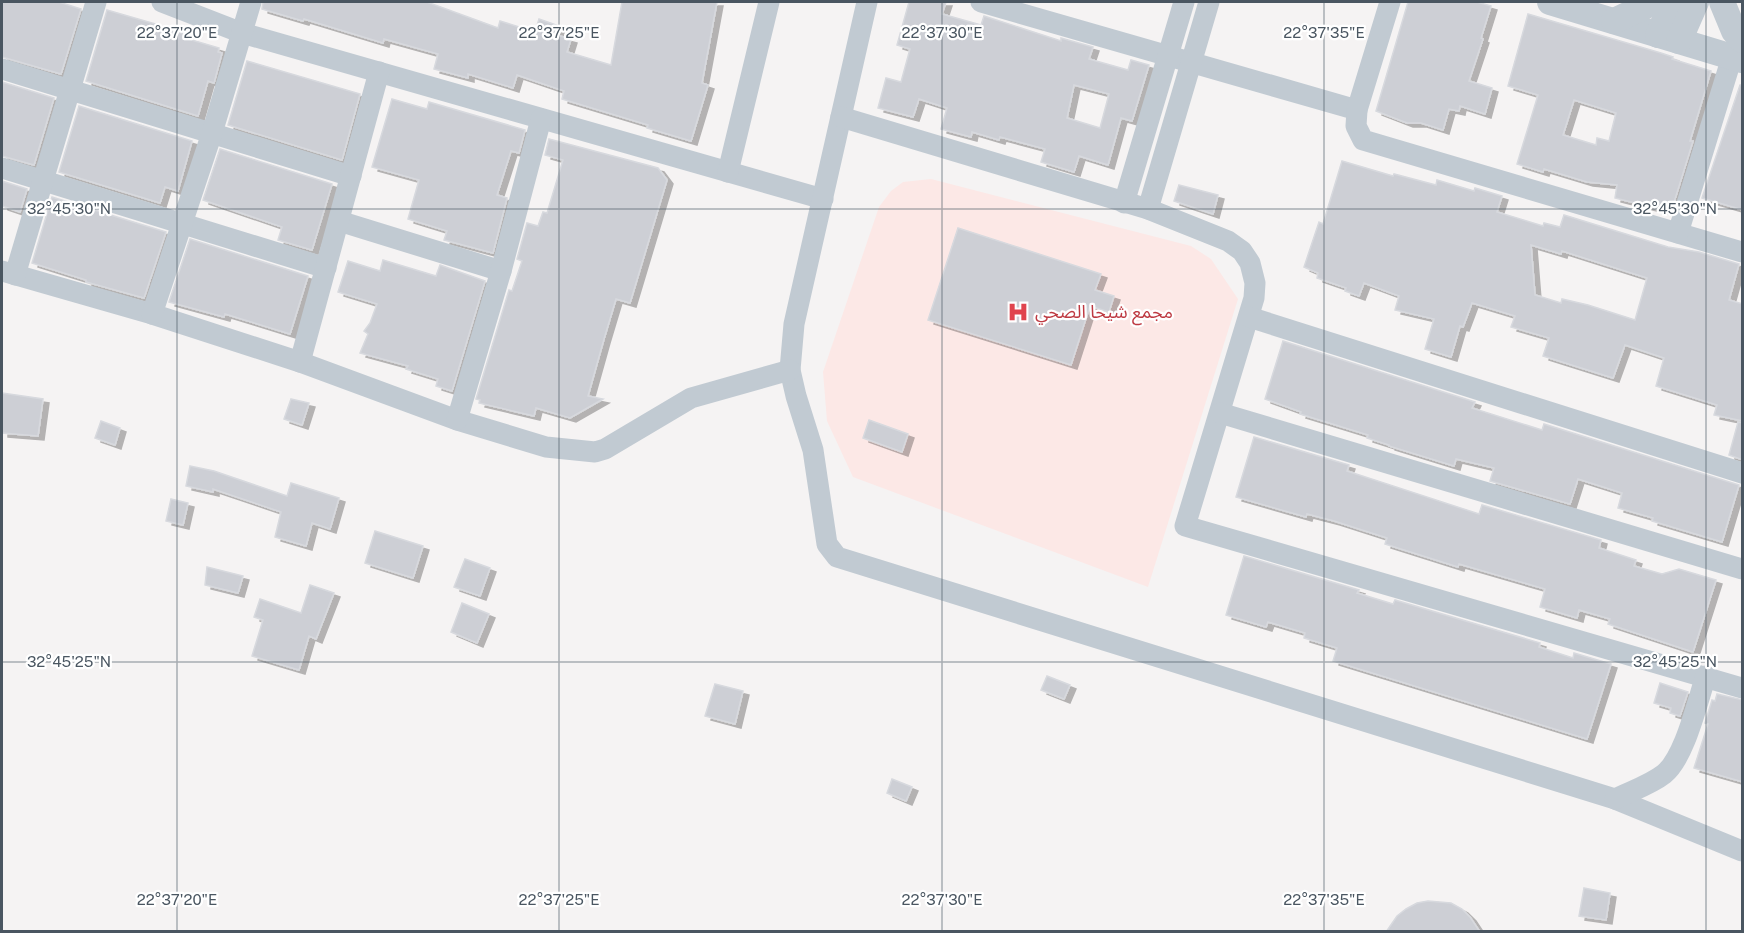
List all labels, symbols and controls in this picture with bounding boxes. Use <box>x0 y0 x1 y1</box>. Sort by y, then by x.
text: 22°37'20"E <box>137 24 217 41</box>
text: 22°37'25"E <box>519 24 599 41</box>
text: 22°37'30"E <box>902 24 982 41</box>
text: 22°37'35"E <box>1283 24 1365 41</box>
text: 32°45'30"N <box>27 200 111 217</box>
text: 32°45'30"N <box>1633 200 1717 217</box>
hospital icon: مجمع شيحا الصحي <box>1006 300 1030 324</box>
place label: مجمع شيحا الصحي <box>1035 301 1173 326</box>
text: 32°45'25"N <box>27 653 111 670</box>
text: 32°45'25"N <box>1633 653 1717 670</box>
text: 22°37'20"E <box>137 891 217 908</box>
text: 22°37'25"E <box>519 891 599 908</box>
text: 22°37'30"E <box>902 891 982 908</box>
text: 22°37'35"E <box>1283 891 1365 908</box>

